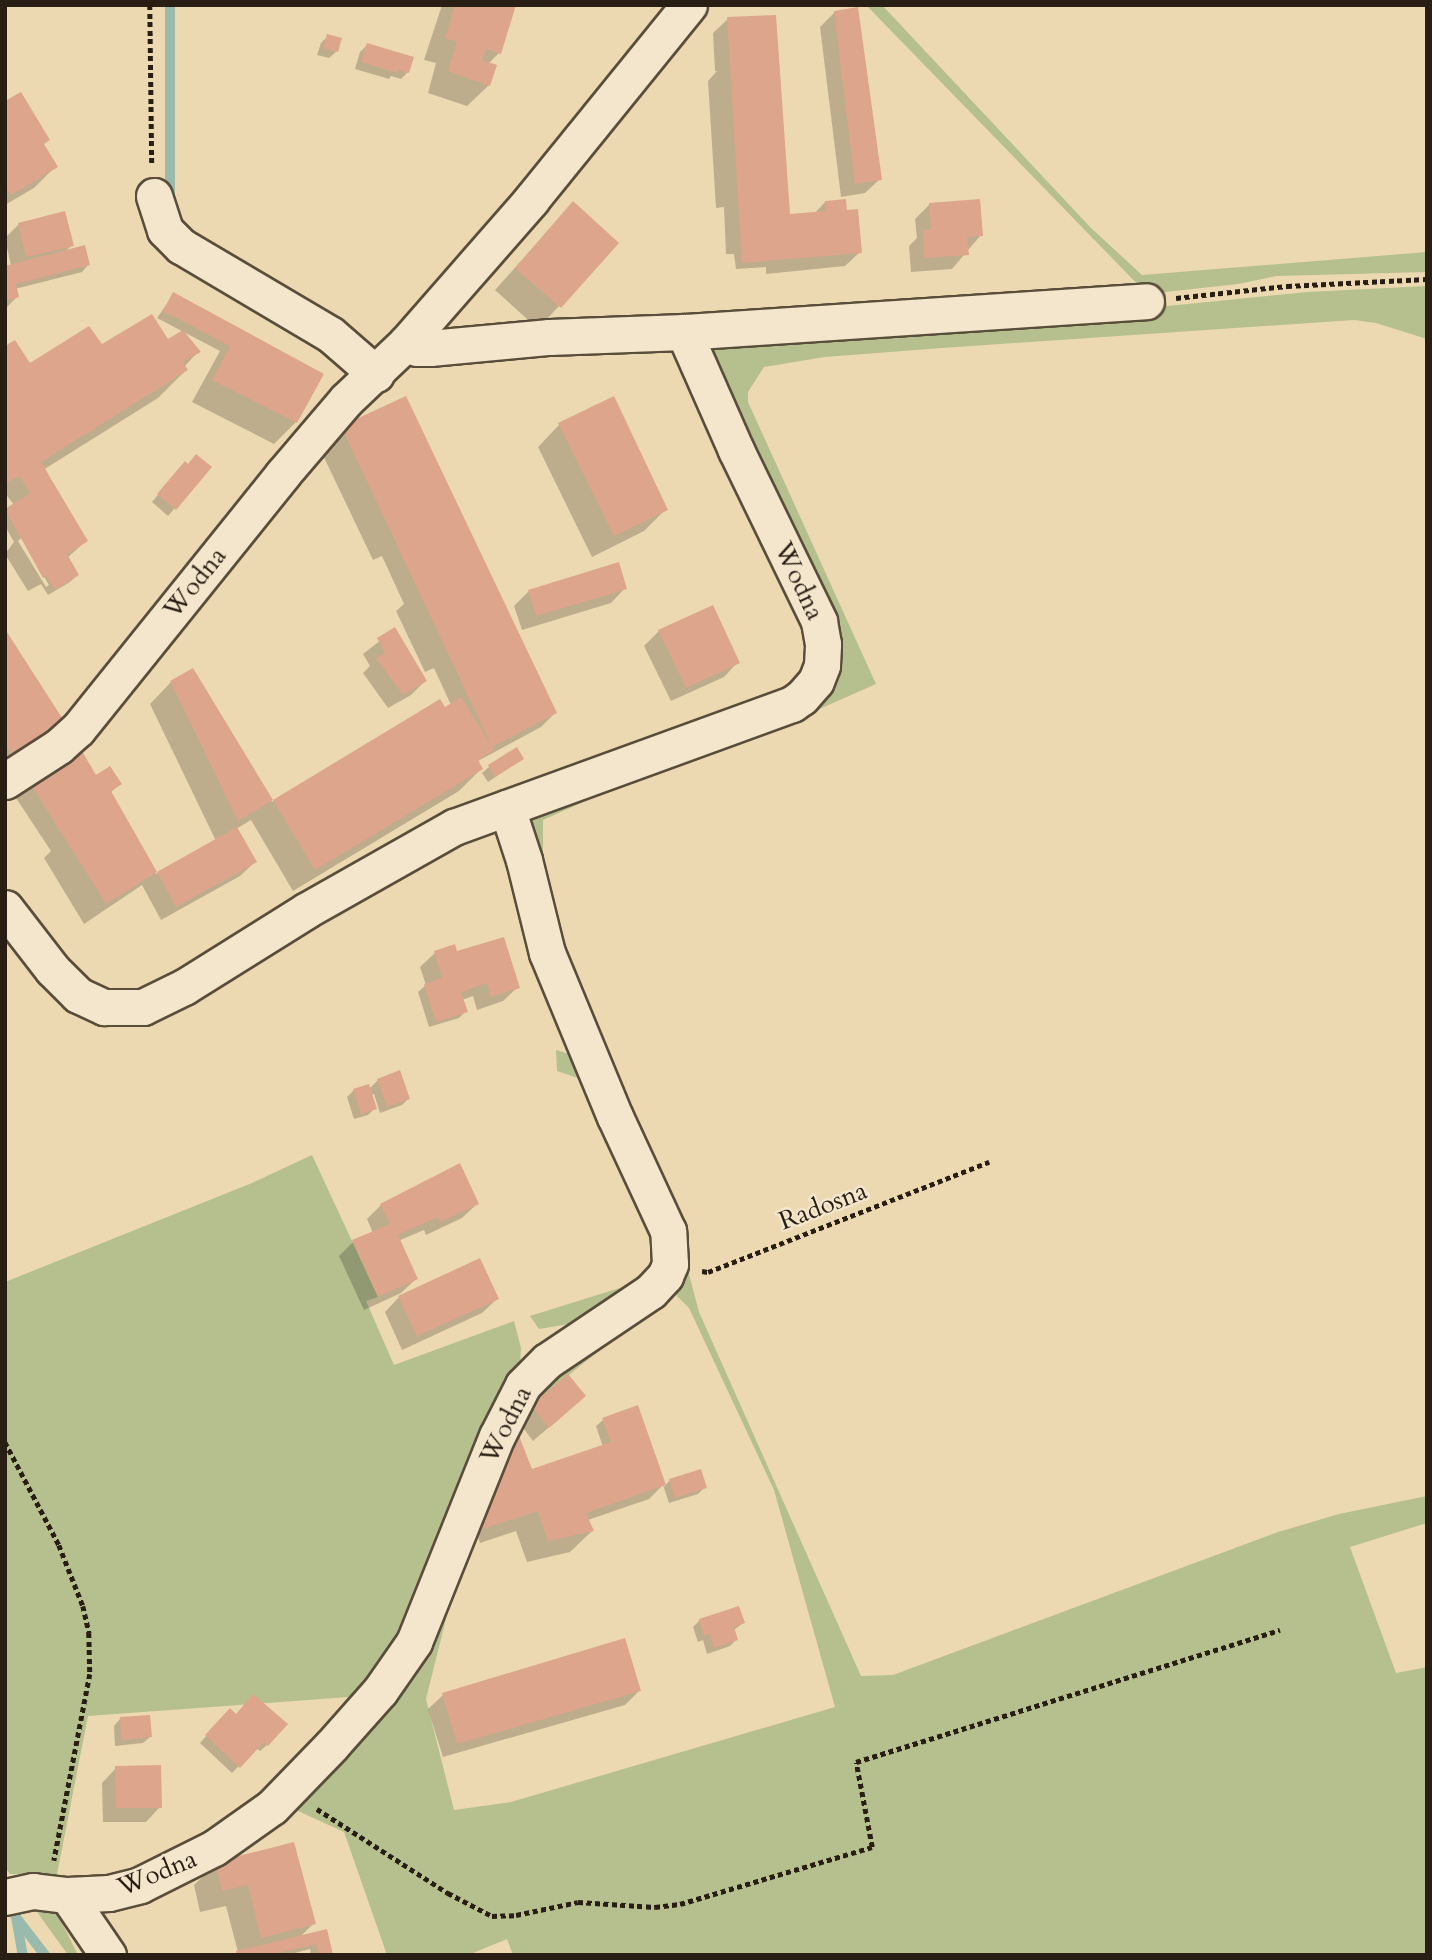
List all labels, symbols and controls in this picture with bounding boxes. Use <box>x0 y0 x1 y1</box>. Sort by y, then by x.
street label: Wodna <box>767 537 831 625</box>
street label: Wodna <box>157 541 233 625</box>
street label: Radosna <box>775 1175 871 1237</box>
street label: Wodna <box>473 1381 539 1469</box>
street label: Wodna <box>113 1843 201 1903</box>

